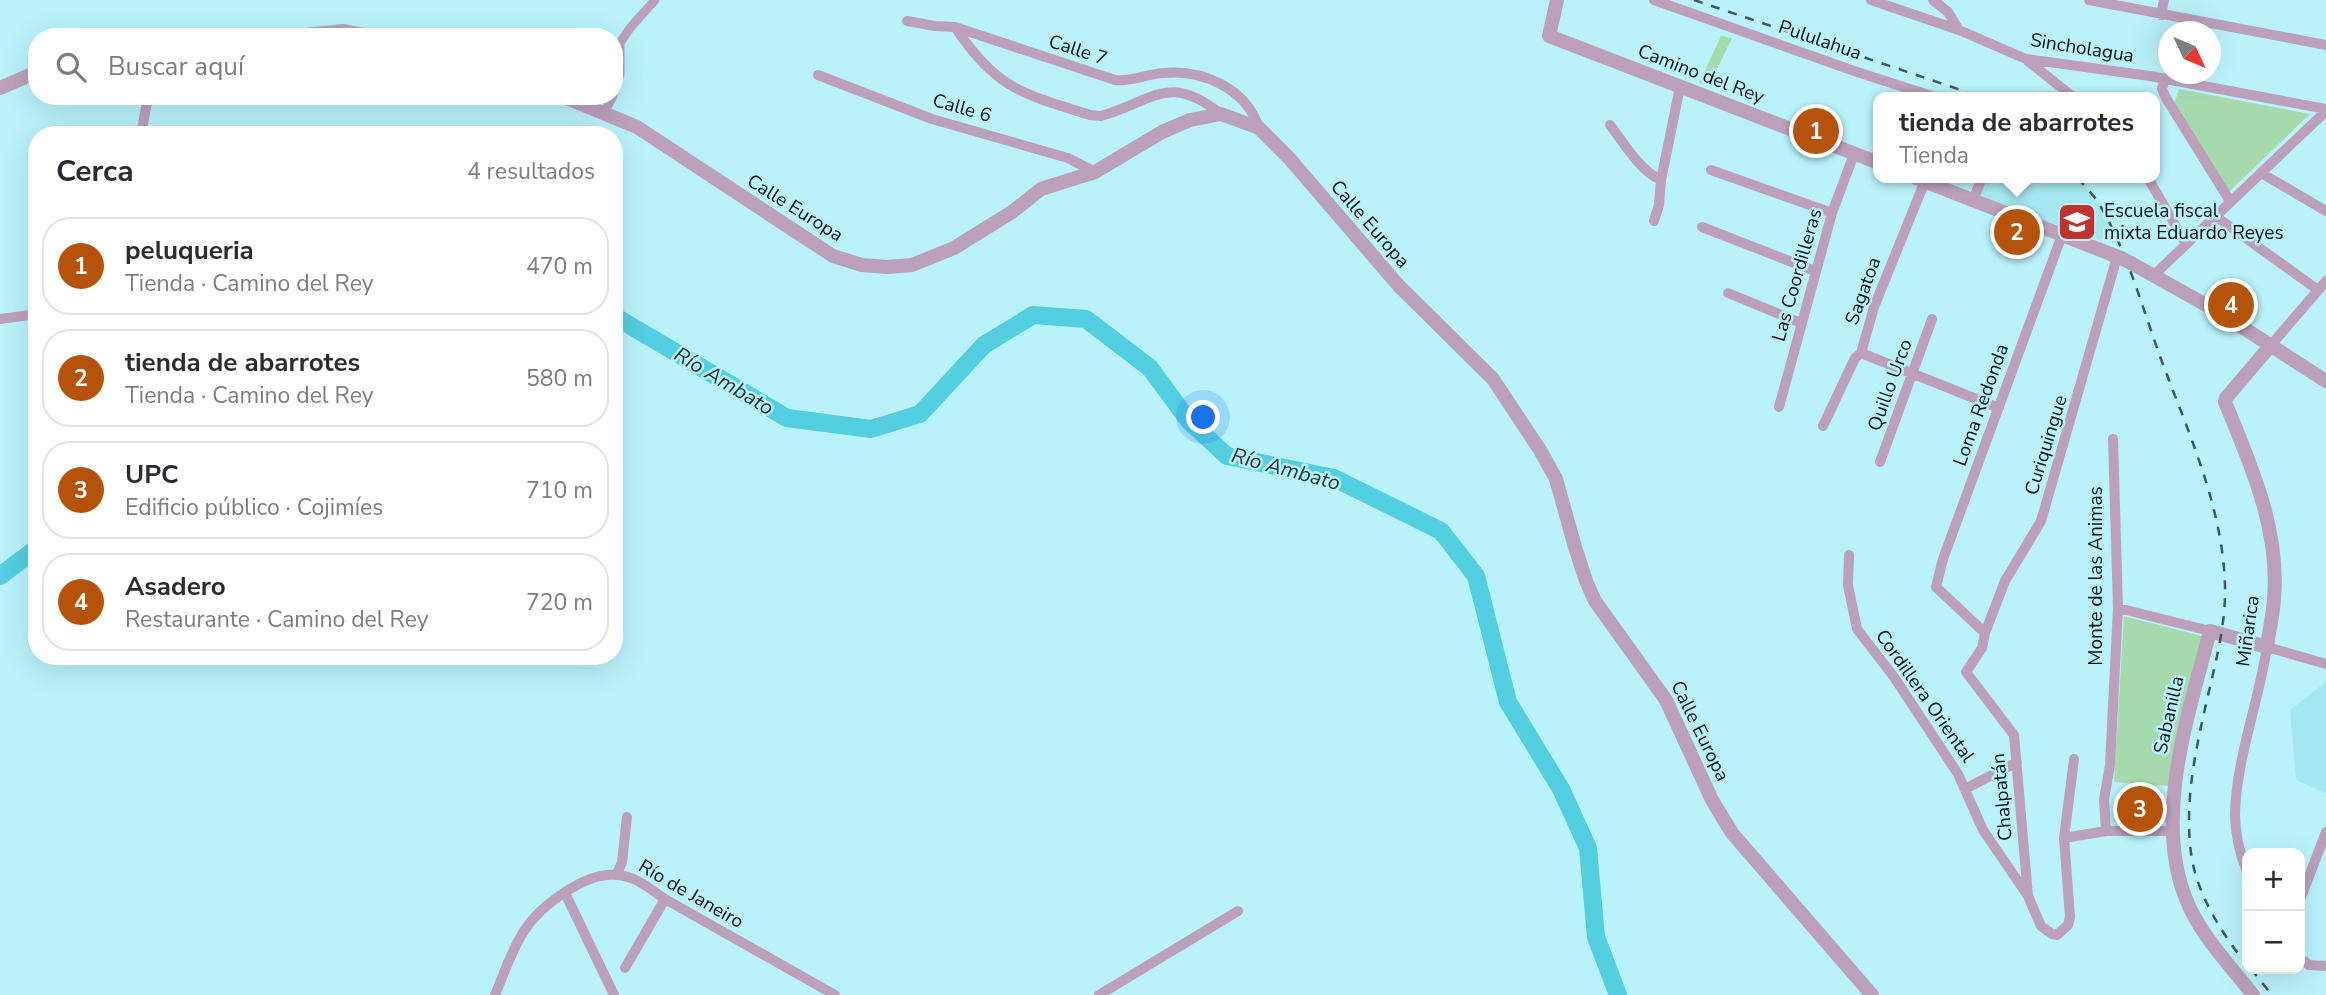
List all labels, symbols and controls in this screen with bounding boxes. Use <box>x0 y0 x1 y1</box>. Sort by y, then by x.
street label: Pululahua <box>1775 14 1865 66</box>
north arrow <box>2158 21 2221 84</box>
street label: Sincholagua <box>2028 27 2136 69</box>
search box <box>28 28 623 105</box>
street label: Calle 7 <box>1045 28 1111 72</box>
street label: Camino del Rey <box>1634 38 1768 110</box>
icon: search <box>52 48 90 86</box>
text: Buscar aquí <box>108 49 244 84</box>
street label: Calle 6 <box>930 87 994 129</box>
popup <box>1873 92 2160 183</box>
pin: 1 <box>1793 105 1839 157</box>
text: tienda de abarrotes <box>1899 105 2134 140</box>
text: Tienda <box>1899 140 1969 171</box>
text: Cerca <box>56 151 134 192</box>
text: 4 resultados <box>467 156 595 187</box>
street label: Calle Europa <box>742 168 848 248</box>
street label: Calle Europa <box>1324 174 1416 274</box>
place label: Escuela fiscal mixta Eduardo Reyes <box>2104 198 2284 246</box>
school or university icon: Escuela fiscal mixta Eduardo Reyes <box>2056 201 2098 243</box>
street label: Las Coordilleras <box>1766 206 1828 344</box>
pin: 2 <box>1994 206 2040 258</box>
text: peluqueria <box>125 233 254 268</box>
text: 1 <box>74 251 88 282</box>
text: 470 m <box>526 251 593 282</box>
street label: Sagatoa <box>1839 254 1887 328</box>
text: Tienda · Camino del Rey <box>125 268 374 299</box>
pin: 4 <box>2208 279 2254 331</box>
street label: Quillo Urco <box>1861 335 1919 435</box>
water label: Río Ambato <box>669 340 779 422</box>
street label: Loma Redonda <box>1947 340 2015 470</box>
text: tienda de abarrotes <box>125 345 360 380</box>
text: 2 <box>74 363 88 394</box>
text: 580 m <box>526 363 593 394</box>
text: Tienda · Camino del Rey <box>125 380 374 411</box>
street label: Curiquingue <box>2018 392 2074 498</box>
your location <box>1186 400 1220 434</box>
water label: Río Ambato <box>1228 441 1344 497</box>
text: UPC <box>125 457 179 492</box>
text: 3 <box>74 475 88 506</box>
text: 710 m <box>526 475 593 506</box>
street label: Monte de las Animas <box>2083 486 2109 666</box>
text: Edificio público · Cojimíes <box>125 492 383 523</box>
text: Asadero <box>125 569 226 604</box>
text: 4 <box>74 587 88 618</box>
text: 720 m <box>526 587 593 618</box>
street label: Miñarica <box>2230 594 2266 668</box>
text: Restaurante · Camino del Rey <box>125 604 429 635</box>
street label: Cordillera Oriental <box>1869 624 1981 768</box>
street label: Sabanilla <box>2147 673 2191 757</box>
street label: Calle Europa <box>1664 676 1736 786</box>
street label: Chalpatán <box>1985 752 2019 842</box>
pin: 3 <box>2117 783 2163 835</box>
map controls <box>2242 848 2305 974</box>
button: + <box>2242 848 2305 911</box>
street label: Río de Janeiro <box>634 853 748 935</box>
button: − <box>2242 911 2305 974</box>

